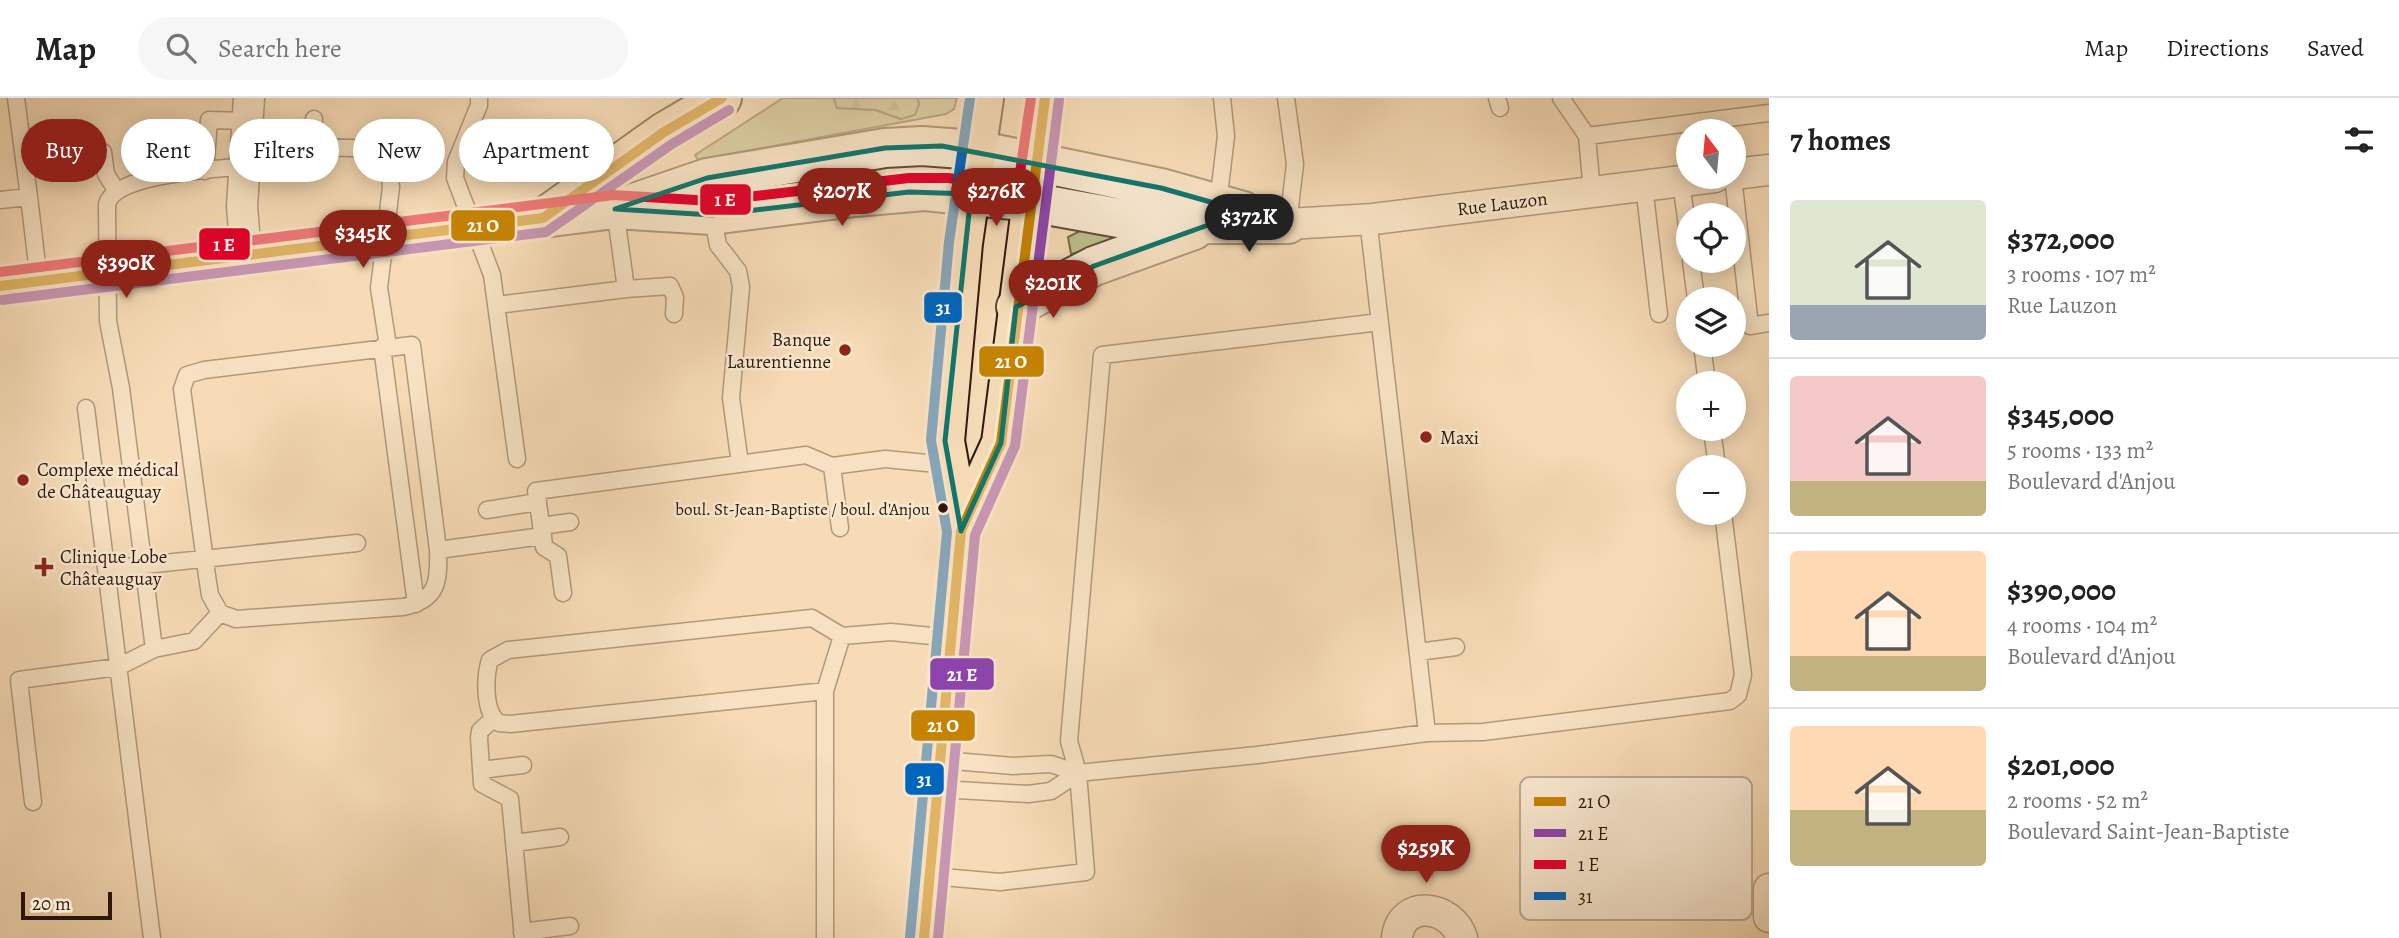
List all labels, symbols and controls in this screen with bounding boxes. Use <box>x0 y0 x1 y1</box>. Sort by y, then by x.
search box <box>138 17 628 80</box>
text: Map <box>35 26 96 71</box>
icon: search <box>162 29 200 67</box>
text: Search here <box>218 31 342 66</box>
text: Map <box>2084 32 2128 64</box>
text: Directions <box>2166 32 2269 64</box>
text: Saved <box>2307 32 2364 64</box>
chip: Buy <box>21 119 107 182</box>
chip: Rent <box>121 119 215 182</box>
chip: Filters <box>229 119 339 182</box>
chip: New <box>353 119 445 182</box>
chip: Apartment <box>459 119 614 182</box>
north arrow <box>1676 119 1746 189</box>
map controls <box>1676 119 1746 525</box>
text: 7 homes <box>1790 120 1891 160</box>
icon: filters <box>2340 121 2378 159</box>
pin: $207K <box>793 169 891 228</box>
pin: $276K <box>947 169 1045 228</box>
text: $207K <box>813 175 871 206</box>
text: $276K <box>967 175 1025 206</box>
line badge: 1 E <box>699 183 752 216</box>
street label: Rue Lauzon <box>1455 186 1549 222</box>
text: 1 E <box>714 187 736 213</box>
pin: $372K <box>1200 194 1298 254</box>
text: $372K <box>1221 201 1277 232</box>
button: locate <box>1676 203 1746 273</box>
line badge: 21 O <box>450 209 516 242</box>
pin: $345K <box>314 211 412 270</box>
text: 21 O <box>467 213 499 239</box>
text: $345K <box>335 217 391 248</box>
text: $372,000 <box>2007 219 2115 259</box>
line badge: 1 E <box>198 227 251 261</box>
icon: home <box>1846 228 1930 312</box>
text: 1 E <box>213 232 235 258</box>
pin: $390K <box>77 240 175 300</box>
text: $390K <box>97 247 155 278</box>
text: 3 rooms · 107 m² <box>2007 259 2156 290</box>
pin: $201K <box>1004 260 1102 320</box>
text: $201K <box>1025 267 1081 298</box>
button: layers <box>1676 287 1746 357</box>
text: Rue Lauzon <box>2007 290 2117 321</box>
line badge: 31 <box>923 291 963 324</box>
text: 31 <box>936 295 951 321</box>
place label: Banque Laurentienne <box>727 327 831 375</box>
marker: Banque Laurentienne <box>837 342 853 358</box>
line badge: 21 O <box>978 345 1045 378</box>
text: 21 O <box>995 349 1027 375</box>
button: + <box>1676 371 1746 441</box>
text: $345,000 <box>2007 395 2114 435</box>
icon: home <box>1846 404 1930 488</box>
place label: Maxi <box>1440 425 1479 451</box>
marker: Maxi <box>1418 429 1434 445</box>
text: 5 rooms · 133 m² <box>2007 435 2153 466</box>
button: − <box>1676 455 1746 525</box>
place label: Complexe médical de Châteauguay <box>37 457 179 505</box>
text: Boulevard d'Anjou <box>2007 466 2176 497</box>
marker: Complexe médical de Châteauguay <box>15 472 31 488</box>
place label: boul. St-Jean-Baptiste / boul. d'Anjou <box>675 498 931 521</box>
marker: boul. St-Jean-Baptiste / boul. d'Anjou <box>936 501 950 515</box>
place label: Clinique Lobe Châteauguay <box>60 544 167 592</box>
marker: Clinique Lobe Châteauguay <box>34 557 54 577</box>
text: $390,000 <box>2007 570 2116 610</box>
icon: home <box>1846 579 1930 663</box>
text: 4 rooms · 104 m² <box>2007 610 2157 641</box>
text: Boulevard d'Anjou <box>2007 641 2176 672</box>
line badge: 21 E <box>929 657 995 691</box>
text: 21 E <box>947 662 977 688</box>
line badge: 21 O <box>910 709 976 742</box>
text: 21 O <box>927 713 959 739</box>
text: $201,000 <box>2007 745 2115 785</box>
icon: home <box>1846 754 1930 838</box>
line badge: 31 <box>904 762 945 796</box>
text: 31 <box>917 767 932 793</box>
legend <box>1520 777 1752 920</box>
text: 2 rooms · 52 m² <box>2007 785 2148 816</box>
text: 21 O <box>1578 789 1610 815</box>
text: Boulevard Saint-Jean-Baptiste <box>2007 816 2290 847</box>
text: 21 E <box>1578 821 1609 847</box>
pin: $259K <box>1377 826 1475 885</box>
text: $259K <box>1397 832 1455 863</box>
text: 1 E <box>1578 852 1600 878</box>
text: 31 <box>1578 884 1593 910</box>
scale bar <box>21 889 112 921</box>
text: 20 m <box>32 891 71 917</box>

